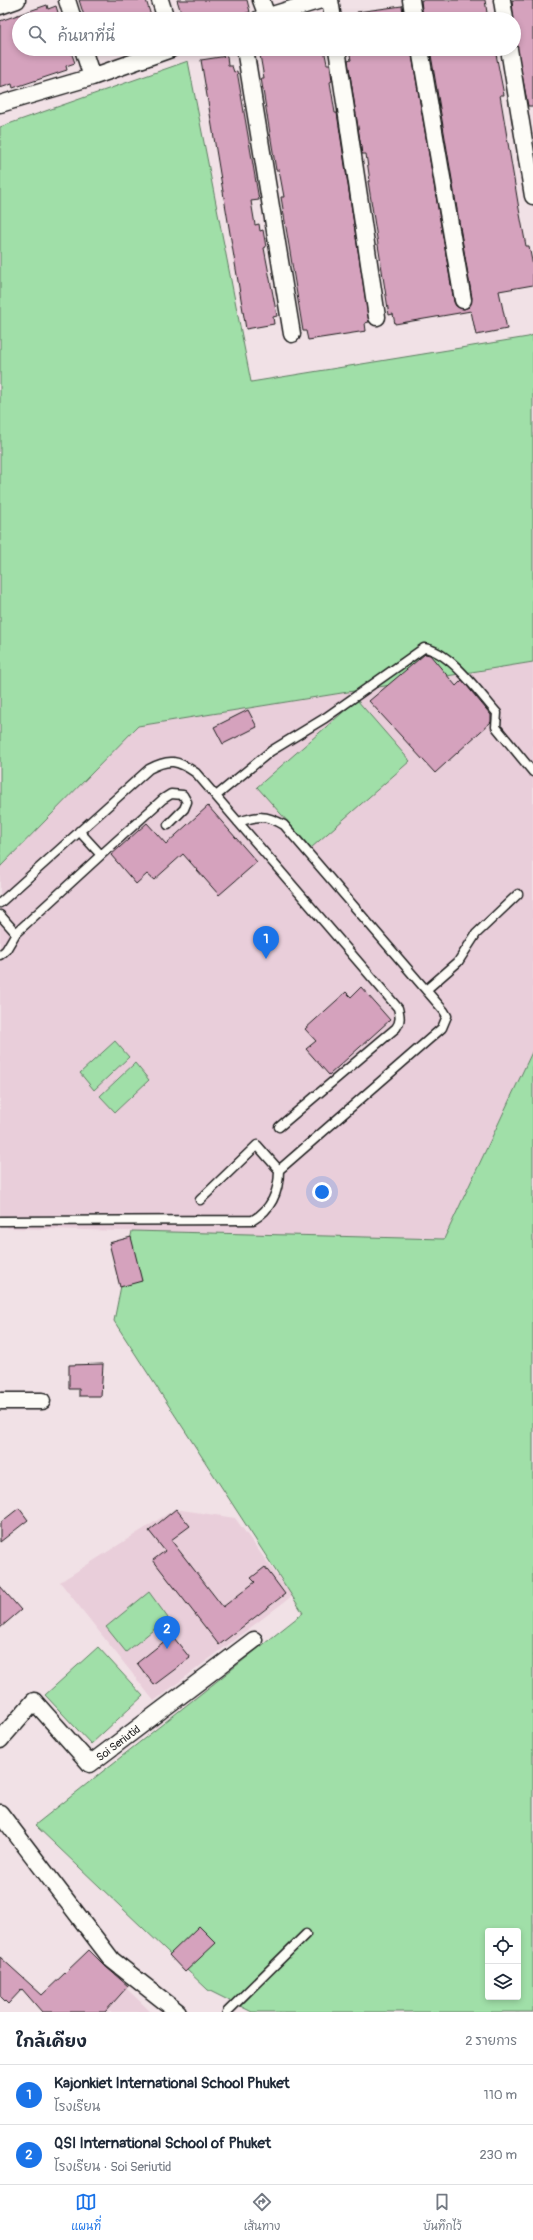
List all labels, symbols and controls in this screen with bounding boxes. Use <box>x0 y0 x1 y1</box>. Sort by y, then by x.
search box <box>12 12 521 56</box>
icon: search <box>26 23 48 45</box>
text: ค้นหาที่นี่ <box>58 27 115 46</box>
pin: 1 <box>253 926 279 959</box>
your location <box>312 1182 332 1202</box>
pin: 2 <box>154 1616 180 1649</box>
street label: Soi Seriutid <box>94 1723 143 1764</box>
map controls <box>485 1928 521 2000</box>
button: locate <box>485 1928 521 1964</box>
button: layers <box>485 1964 521 2000</box>
text: ใกล้เคียง <box>16 2031 87 2052</box>
text: 2 รายการ <box>465 2033 517 2049</box>
text: Kajonkiet International School Phuket <box>54 2074 290 2093</box>
text: 1 <box>26 2087 32 2103</box>
text: 110 m <box>484 2087 517 2103</box>
text: โรงเรียน <box>54 2099 100 2115</box>
text: QSI International School of Phuket <box>54 2134 271 2153</box>
text: 2 <box>25 2147 33 2163</box>
text: 230 m <box>480 2147 517 2163</box>
text: โรงเรียน · Soi Seriutid <box>54 2159 171 2175</box>
tab: แผนที่ <box>71 2191 101 2234</box>
tab: เส้นทาง <box>244 2191 280 2234</box>
tab: บันทึกไว้ <box>423 2191 462 2234</box>

